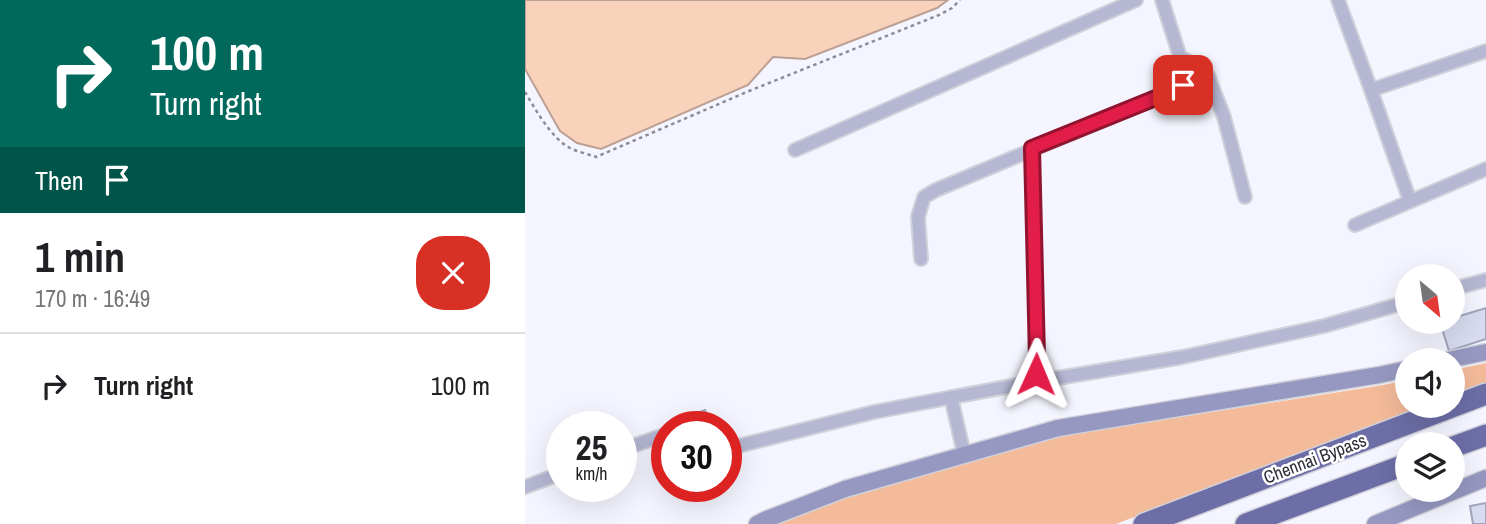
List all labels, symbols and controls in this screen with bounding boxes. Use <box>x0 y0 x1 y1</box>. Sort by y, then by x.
text: 100 m <box>150 19 264 85</box>
icon: right <box>35 28 126 119</box>
pin <box>1153 55 1213 115</box>
icon: arrive <box>1164 66 1202 104</box>
text: Turn right <box>150 82 262 125</box>
icon: arrive <box>98 161 136 199</box>
text: Then <box>35 163 84 198</box>
text: 1 min <box>35 229 125 285</box>
button: close <box>416 236 490 310</box>
north arrow <box>1395 264 1465 334</box>
map controls <box>1395 264 1465 502</box>
text: 170 m · 16:49 <box>35 283 150 314</box>
position arrow <box>999 337 1073 411</box>
button: sound <box>1395 348 1465 418</box>
icon: right <box>35 367 73 405</box>
text: Turn right <box>94 368 193 403</box>
text: 100 m <box>431 368 490 403</box>
speed limit sign: 30 <box>651 411 742 502</box>
text: 25 <box>576 424 607 471</box>
street label: Chennai Bypass <box>1260 427 1370 490</box>
button: layers <box>1395 432 1465 502</box>
text: km/h <box>576 461 608 486</box>

